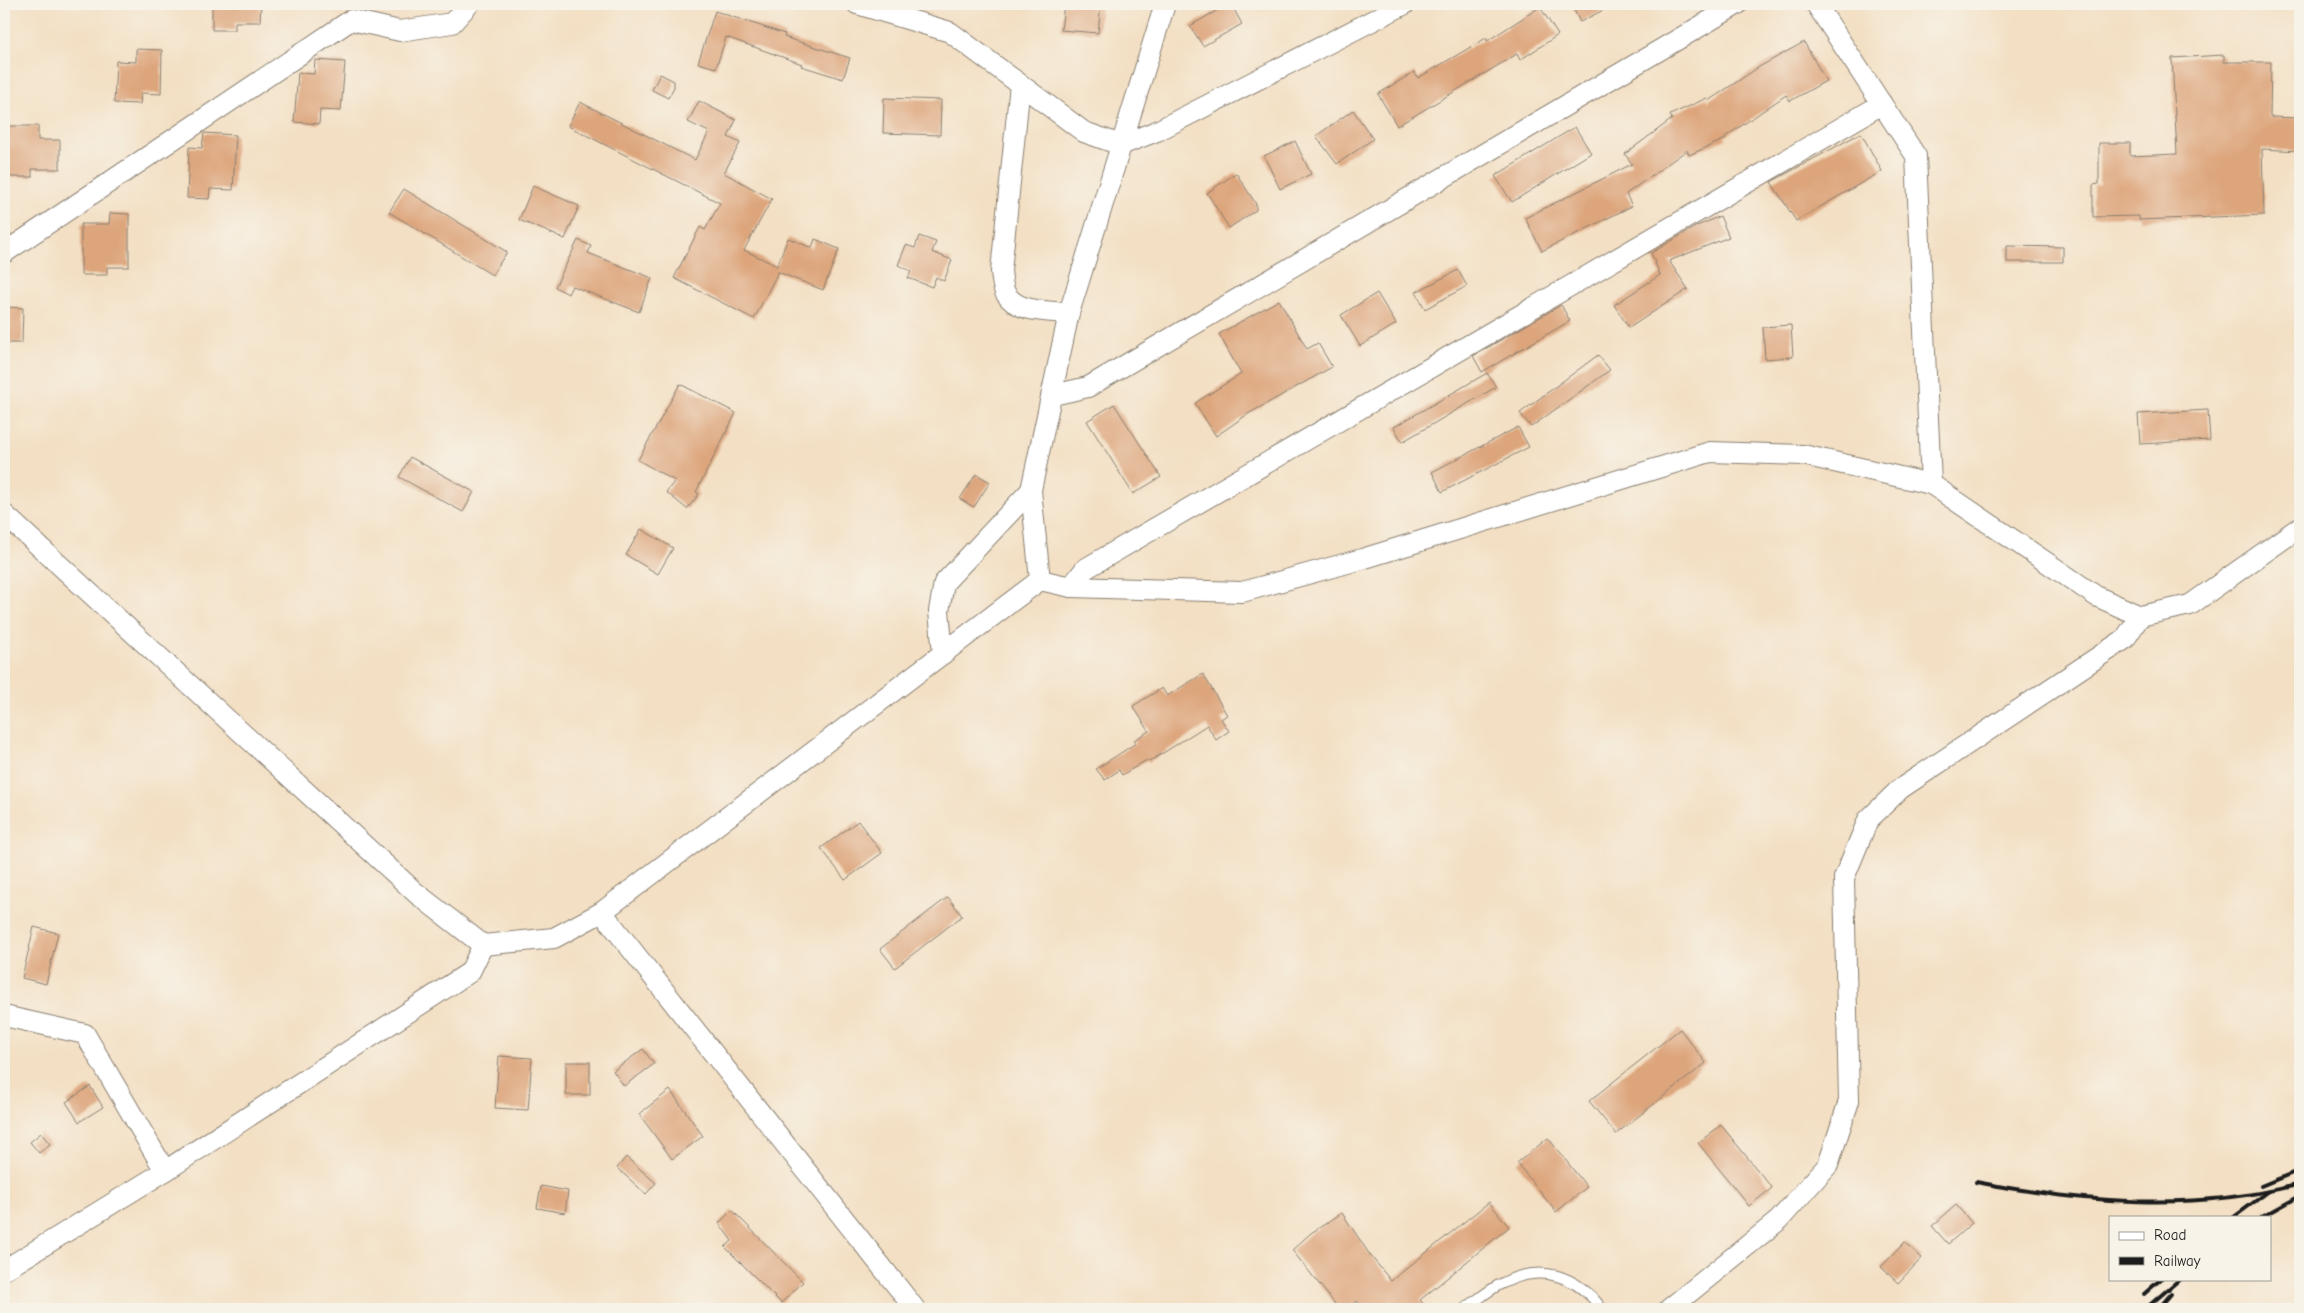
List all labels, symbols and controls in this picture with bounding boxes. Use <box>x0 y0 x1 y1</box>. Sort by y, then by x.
legend <box>2109 1216 2272 1280</box>
text: Road <box>2154 1226 2186 1244</box>
text: Railway <box>2154 1252 2201 1270</box>

